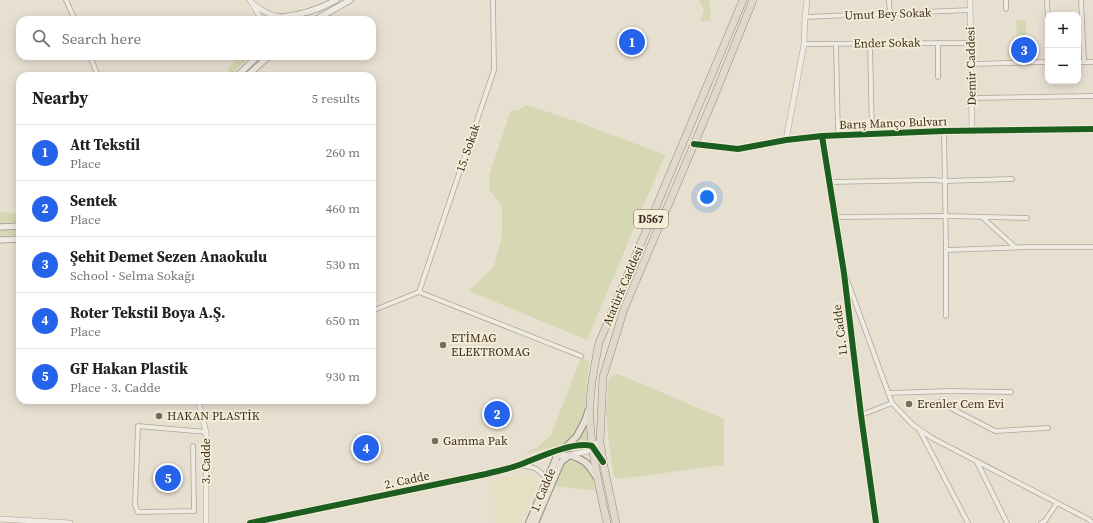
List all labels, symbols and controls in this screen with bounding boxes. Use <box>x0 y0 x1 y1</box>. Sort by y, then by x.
street label: Umut Bey Sokak <box>844 4 932 24</box>
map controls <box>1045 12 1081 84</box>
button: + <box>1045 12 1081 48</box>
search box <box>16 16 376 60</box>
street label: Demir Caddesi <box>962 26 980 106</box>
icon: search <box>30 27 52 49</box>
pin: 1 <box>619 27 645 57</box>
text: Search here <box>62 28 141 49</box>
street label: Ender Sokak <box>853 34 921 52</box>
pin: 3 <box>1011 35 1037 65</box>
button: − <box>1045 48 1081 84</box>
text: Nearby <box>32 86 88 110</box>
text: 5 results <box>312 90 360 107</box>
street label: Barış Manço Bulvarı <box>839 113 948 133</box>
street label: 15. Sokak <box>452 121 484 174</box>
text: Att Tekstil <box>70 134 140 155</box>
text: 1 <box>41 144 49 161</box>
text: 260 m <box>326 144 360 161</box>
text: Place <box>70 155 101 172</box>
your location <box>697 187 717 207</box>
text: Sentek <box>70 190 117 211</box>
text: 2 <box>41 200 49 217</box>
text: 460 m <box>326 200 360 217</box>
road number: D567 <box>634 210 668 228</box>
text: Place <box>70 211 101 228</box>
street label: Atatürk Caddesi <box>599 243 647 328</box>
text: Şehit Demet Sezen Anaokulu <box>70 246 267 267</box>
text: 3 <box>41 256 49 273</box>
text: 530 m <box>326 256 360 273</box>
text: School · Selma Sokağı <box>70 267 195 284</box>
text: Roter Tekstil Boya A.Ş. <box>70 302 226 323</box>
street label: 11. Cadde <box>829 303 851 357</box>
text: 4 <box>41 312 49 329</box>
text: 650 m <box>326 312 360 329</box>
text: Place <box>70 323 101 340</box>
place label: ETİMAG ELEKTROMAG <box>451 330 530 360</box>
marker: ETİMAG ELEKTROMAG <box>438 340 448 350</box>
text: GF Hakan Plastik <box>70 358 188 379</box>
text: 5 <box>41 368 49 385</box>
text: 930 m <box>326 368 360 385</box>
text: Place · 3. Cadde <box>70 379 161 396</box>
place label: Erenler Cem Evi <box>917 396 1004 412</box>
pin: 2 <box>484 399 510 429</box>
marker: Erenler Cem Evi <box>904 399 914 409</box>
place label: HAKAN PLASTİK <box>167 408 260 424</box>
marker: HAKAN PLASTİK <box>154 411 164 421</box>
pin: 4 <box>353 433 379 463</box>
place label: Gamma Pak <box>443 433 508 449</box>
marker: Gamma Pak <box>430 436 440 446</box>
street label: 3. Cadde <box>198 438 214 484</box>
pin: 5 <box>155 463 181 493</box>
street label: 1. Cadde <box>527 466 559 514</box>
street label: 2. Cadde <box>383 467 431 493</box>

